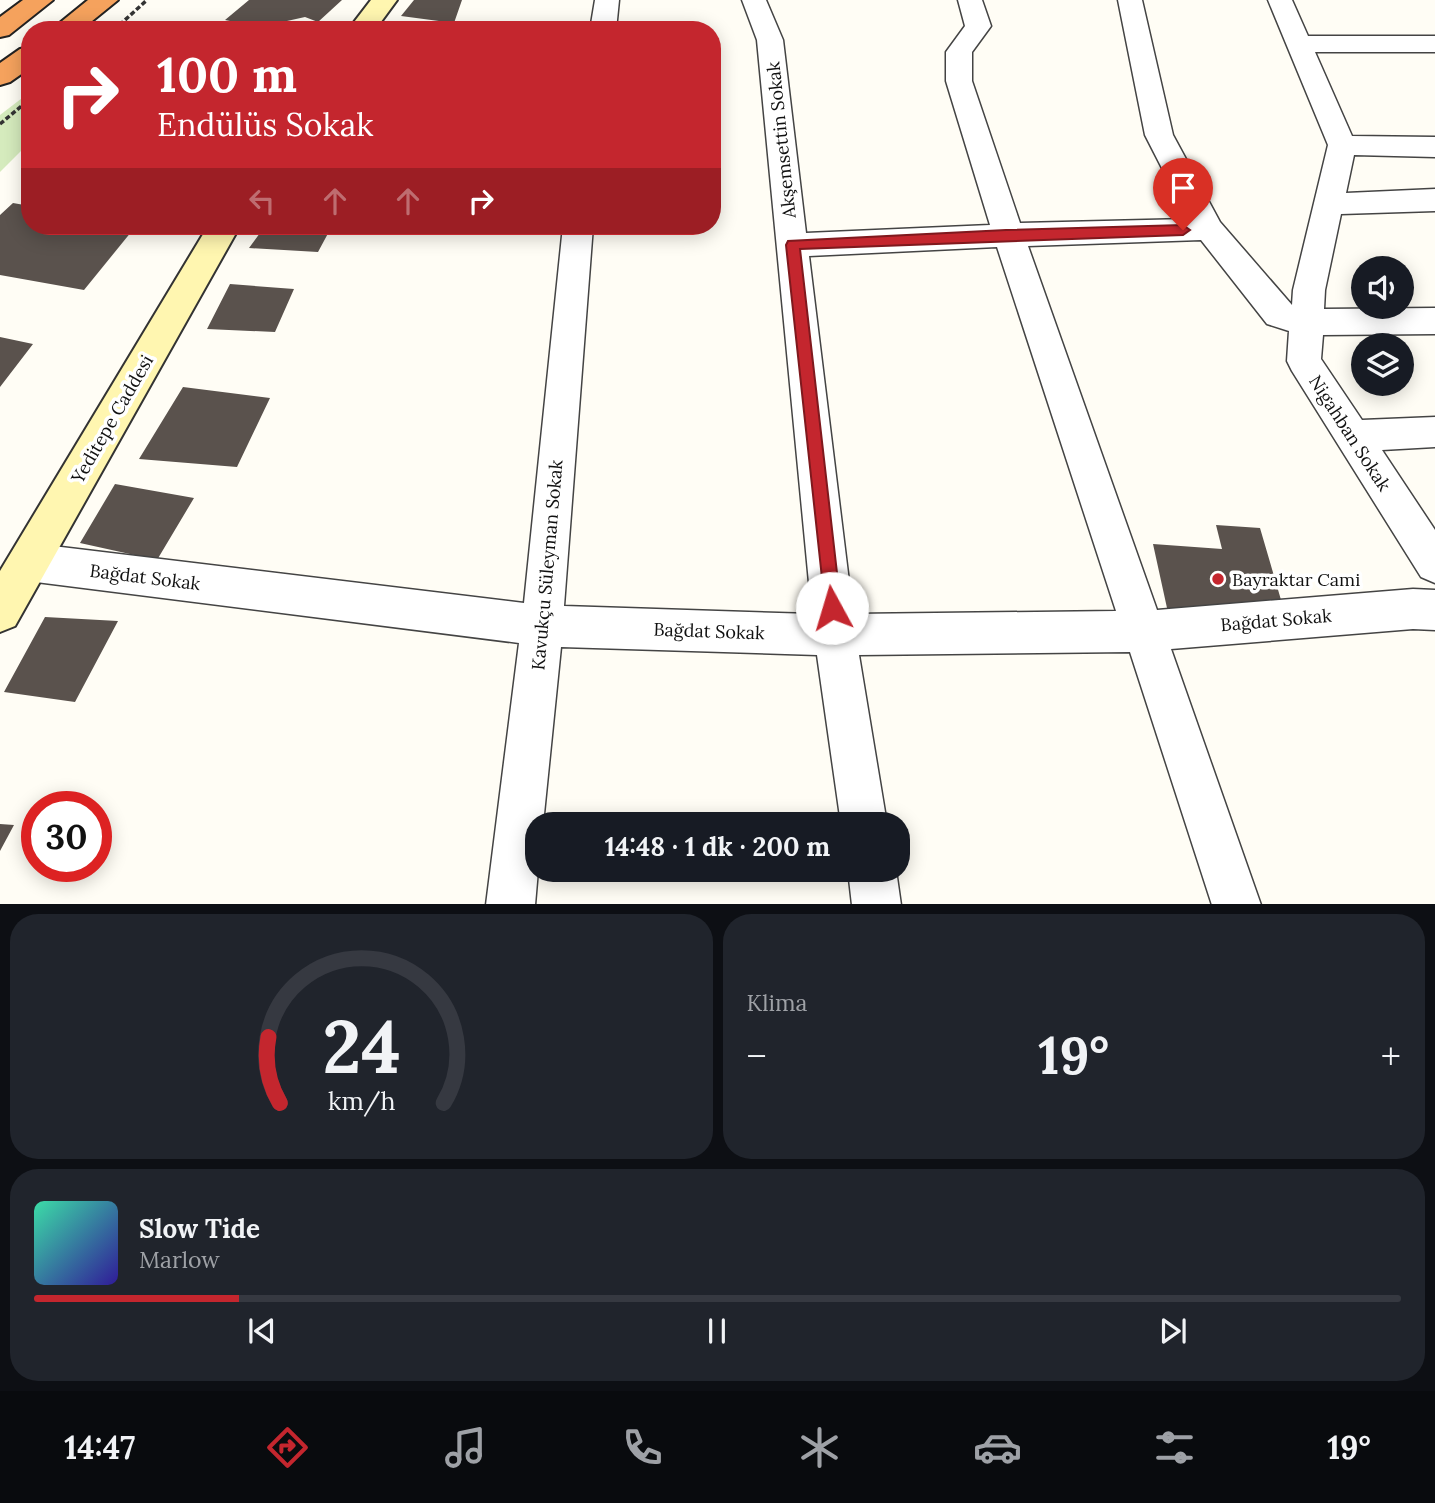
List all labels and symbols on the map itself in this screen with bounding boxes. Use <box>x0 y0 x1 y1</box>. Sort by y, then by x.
street label: Akşemsettin Sokak <box>761 60 801 220</box>
pin <box>1153 158 1213 230</box>
street label: Yeditepe Caddesi <box>65 351 158 488</box>
street label: Nigahban Sokak <box>1304 371 1396 496</box>
street label: Kavukçu Süleyman Sokak <box>526 459 568 671</box>
street label: Bağdat Sokak <box>88 559 202 595</box>
place label: Bayraktar Cami <box>1232 568 1360 591</box>
position arrow <box>795 571 869 645</box>
marker: Bayraktar Cami <box>1210 571 1226 587</box>
street label: Bağdat Sokak <box>1220 604 1333 636</box>
street label: Bağdat Sokak <box>653 618 765 644</box>
speed limit sign: 30 <box>21 791 112 882</box>

